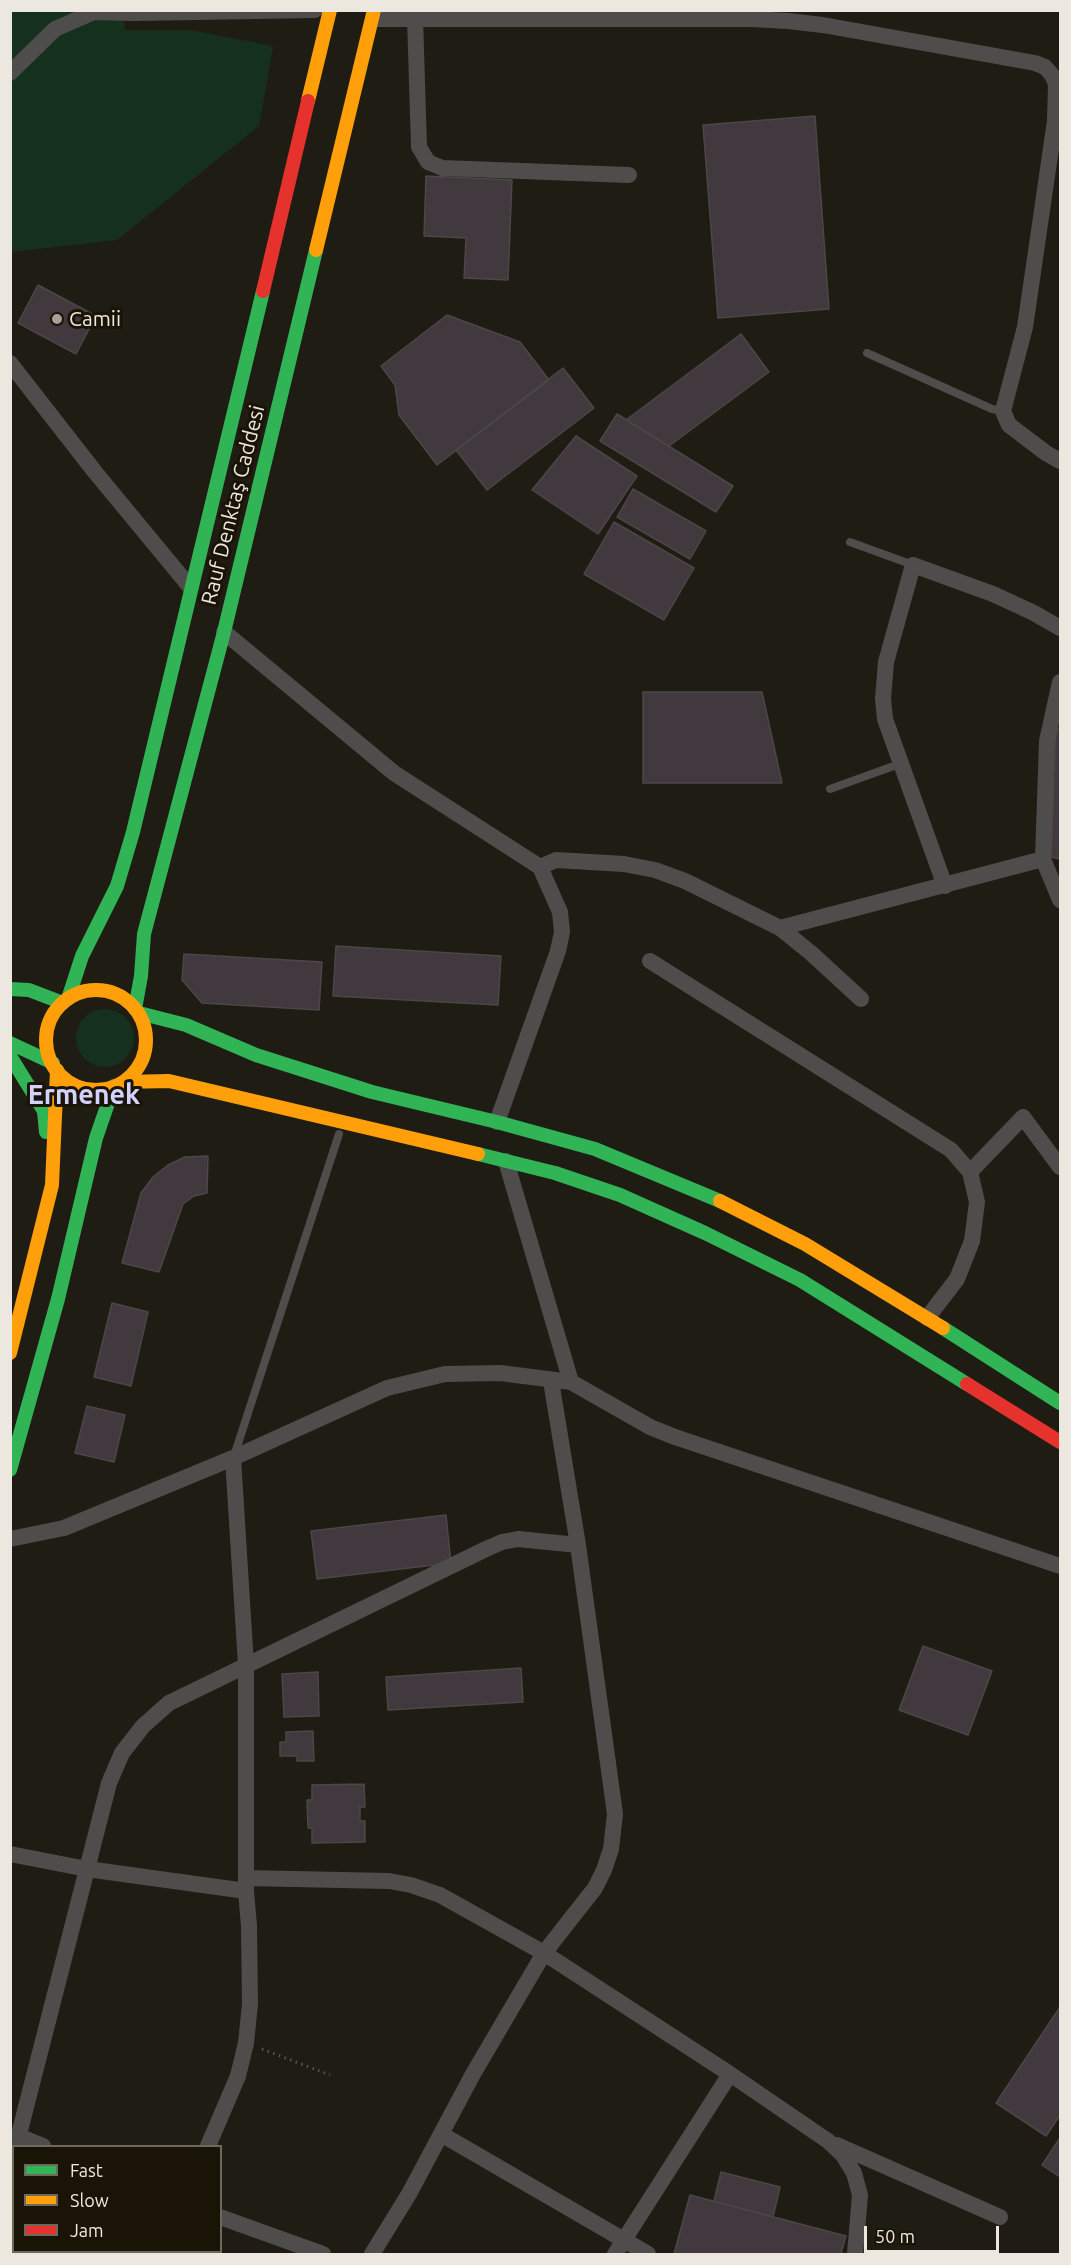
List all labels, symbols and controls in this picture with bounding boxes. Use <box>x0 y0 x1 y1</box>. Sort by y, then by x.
place label: Camii <box>69 306 121 332</box>
marker: Camii <box>50 312 64 326</box>
street label: Rauf Denktaş Caddesi <box>196 403 270 607</box>
district label: Ermenek <box>28 1079 140 1111</box>
legend <box>12 2145 222 2253</box>
text: Fast <box>70 2160 103 2180</box>
text: Slow <box>70 2190 109 2210</box>
scale bar <box>867 2214 1002 2252</box>
text: Jam <box>70 2220 104 2240</box>
text: 50 m <box>875 2226 915 2246</box>

